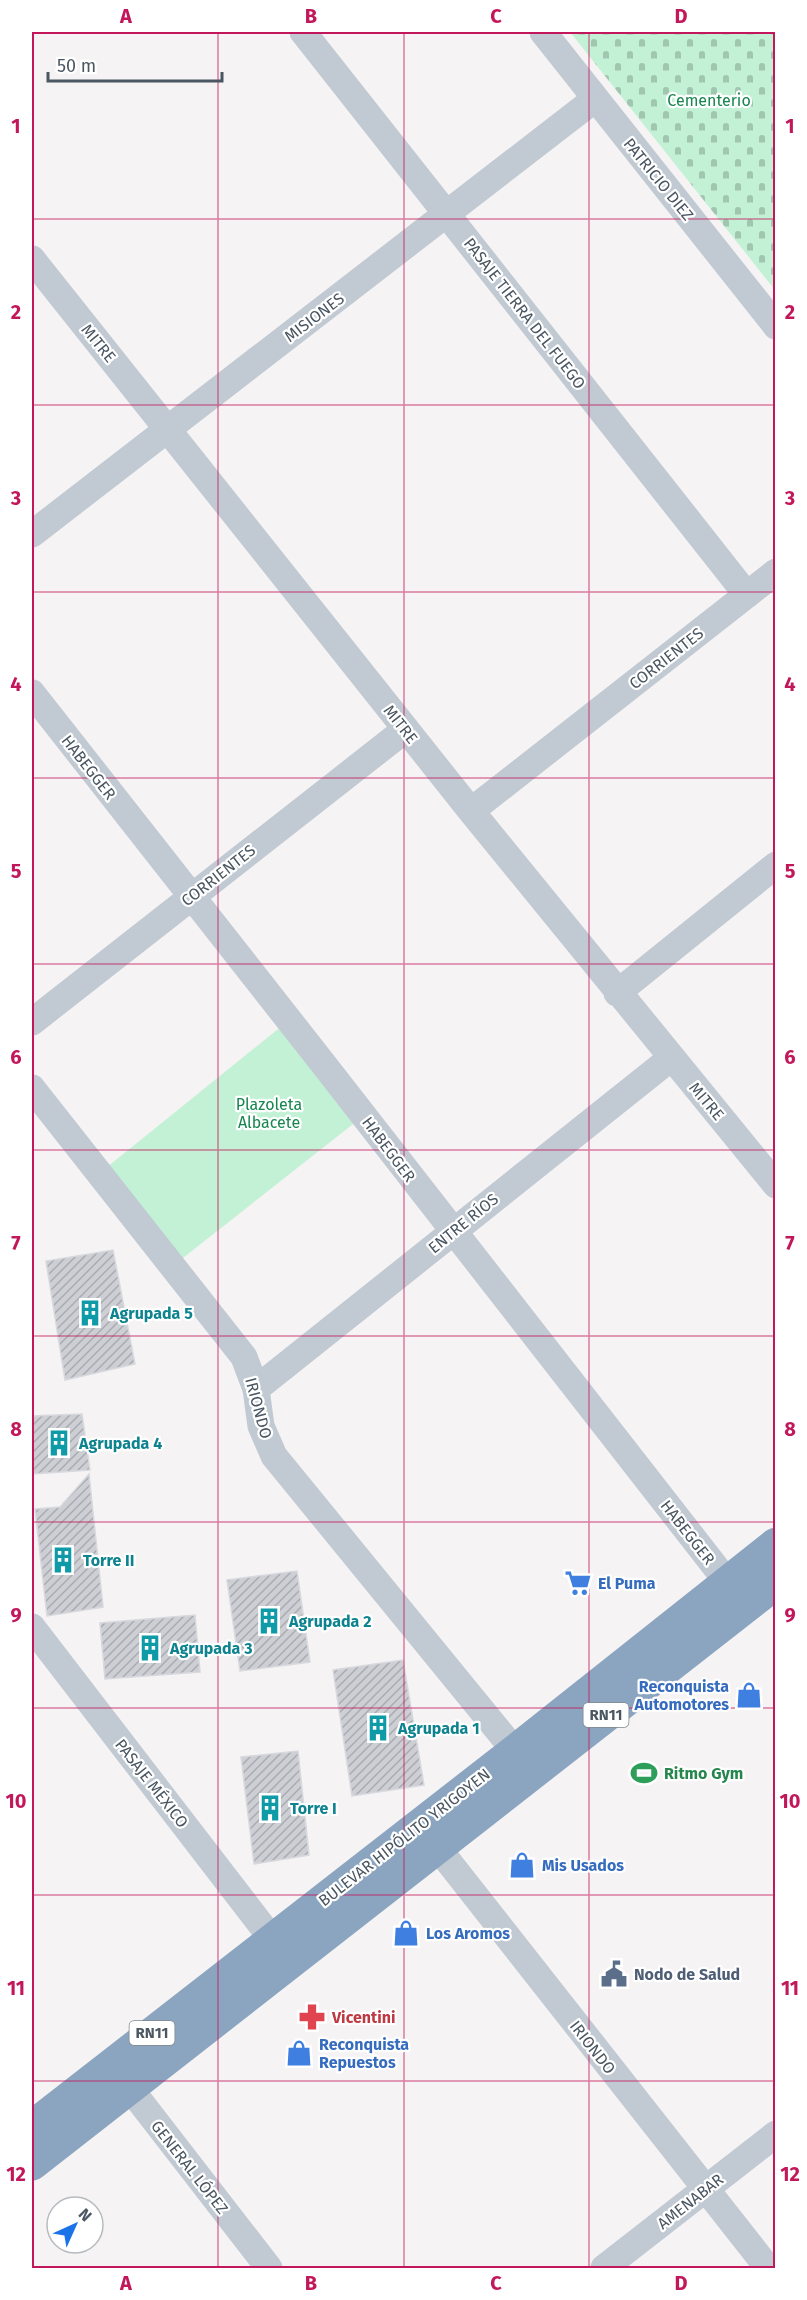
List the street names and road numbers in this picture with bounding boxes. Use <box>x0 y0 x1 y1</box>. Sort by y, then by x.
street label: PATRICIO DIEZ <box>620 134 698 224</box>
street label: PASAJE TIERRA DEL FUEGO <box>460 234 589 393</box>
street label: MISIONES <box>281 289 348 346</box>
street label: MITRE <box>77 320 120 366</box>
street label: CORRIENTES <box>626 623 707 693</box>
street label: MITRE <box>380 701 422 747</box>
street label: HABEGGER <box>58 731 120 804</box>
street label: CORRIENTES <box>178 840 259 910</box>
street label: MITRE <box>685 1078 728 1124</box>
street label: HABEGGER <box>358 1113 419 1186</box>
street label: ENTRE RÍOS <box>424 1188 502 1257</box>
street label: IRIONDO <box>241 1375 276 1441</box>
street label: HABEGGER <box>657 1496 719 1569</box>
road number: RN11 <box>584 1703 628 1727</box>
street label: PASAJE MÉXICO <box>111 1735 193 1831</box>
street label: BULEVAR HIPÓLITO YRIGOYEN <box>314 1764 494 1910</box>
street label: IRIONDO <box>566 2017 619 2078</box>
road number: RN11 <box>130 2021 174 2045</box>
street label: GENERAL LÓPEZ <box>147 2116 233 2218</box>
street label: AMENABAR <box>653 2169 727 2233</box>

